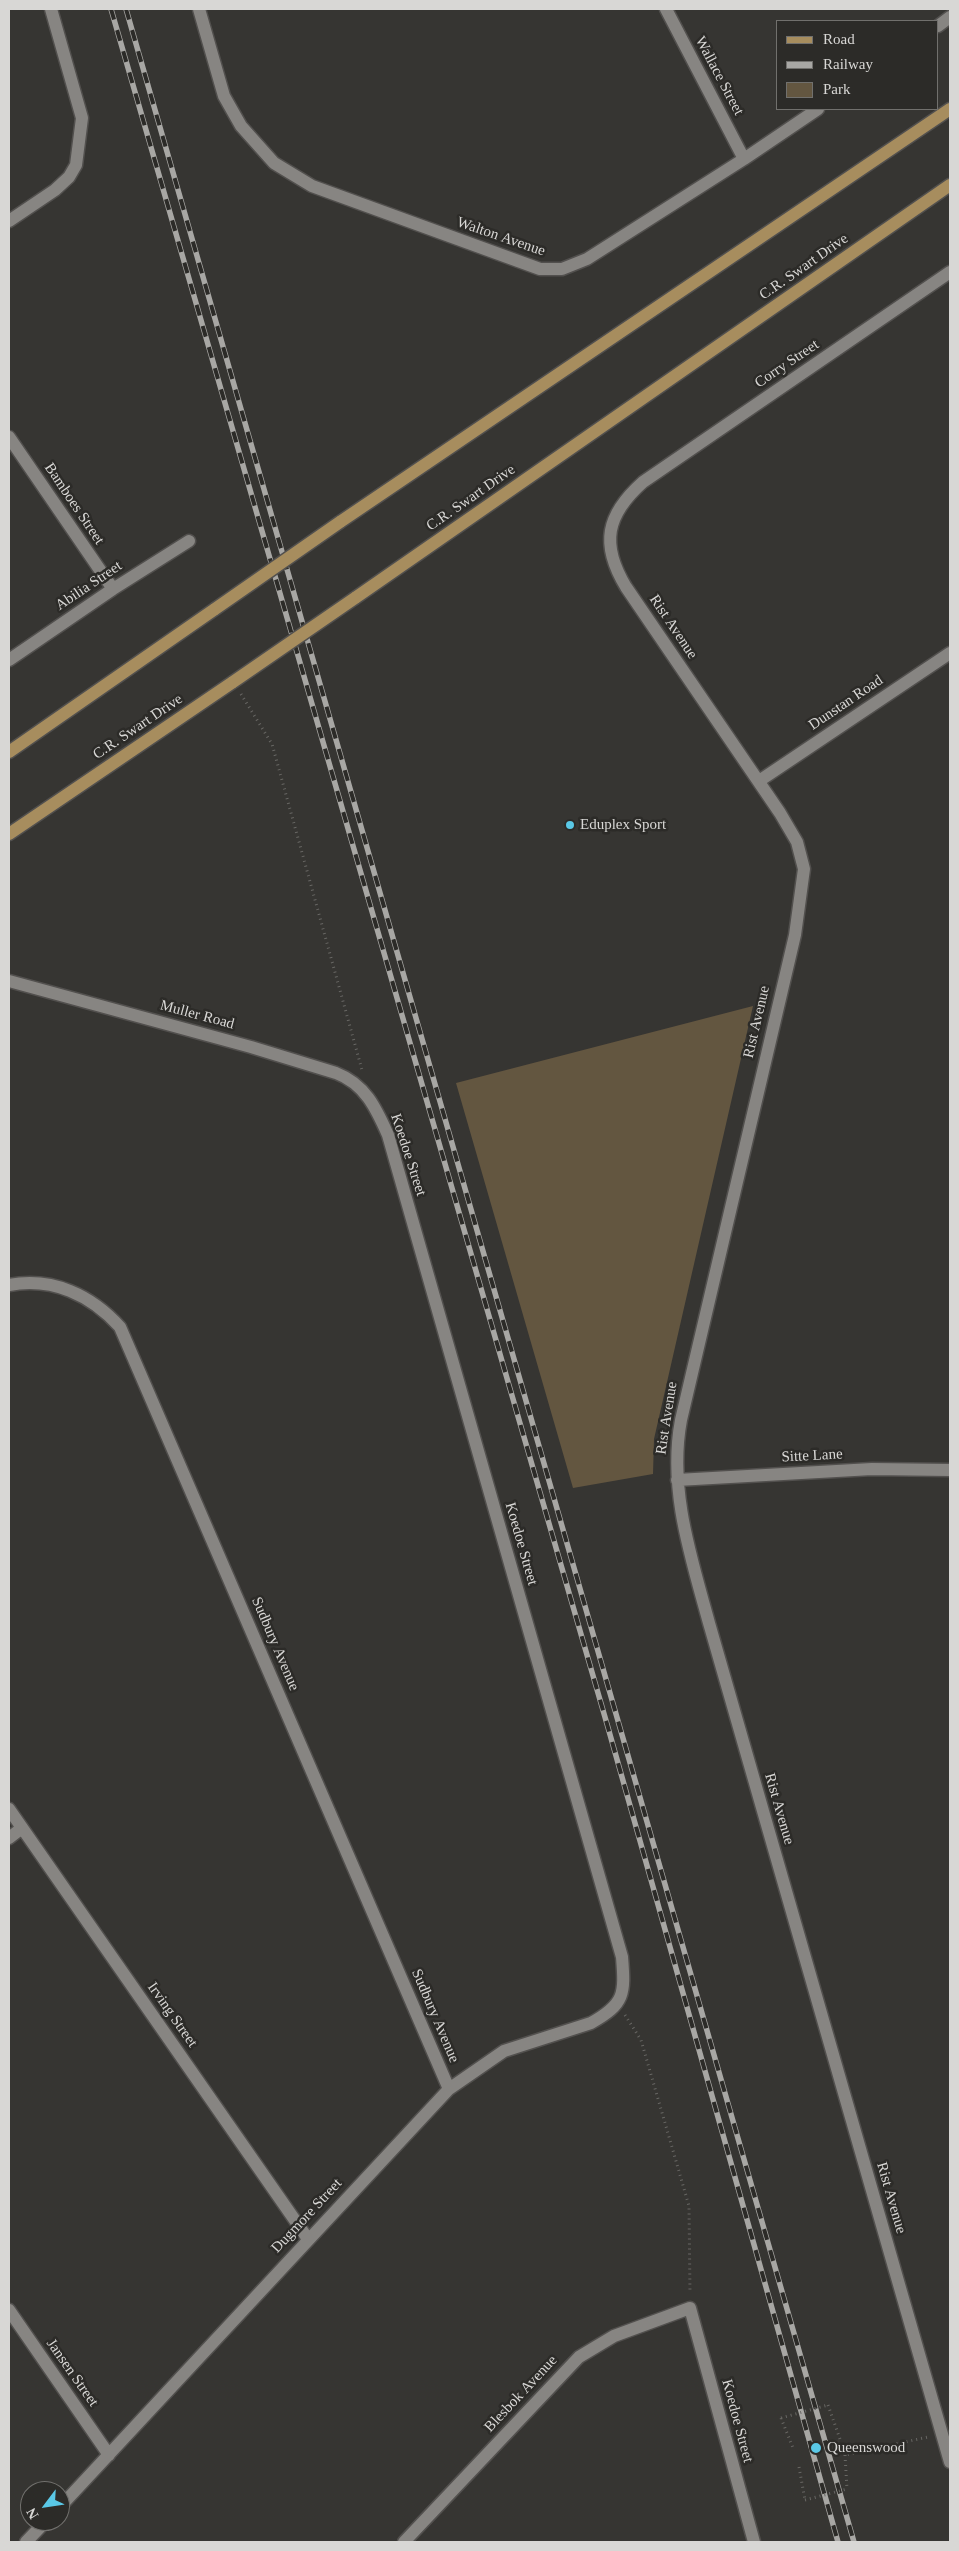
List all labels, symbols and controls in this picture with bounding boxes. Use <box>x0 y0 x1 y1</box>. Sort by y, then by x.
legend <box>776 20 939 110</box>
text: Road <box>823 31 855 47</box>
street label: Wallace Street <box>691 34 747 118</box>
text: Railway <box>823 56 873 72</box>
text: Park <box>823 81 851 97</box>
street label: Walton Avenue <box>454 213 548 261</box>
street label: C.R. Swart Drive <box>756 230 852 304</box>
street label: Corry Street <box>751 336 823 392</box>
street label: Bamboes Street <box>40 460 108 548</box>
street label: C.R. Swart Drive <box>423 461 519 535</box>
street label: Abilia Street <box>52 557 126 615</box>
street label: Rist Avenue <box>645 592 701 662</box>
street label: Dunstan Road <box>806 672 886 734</box>
street label: C.R. Swart Drive <box>90 690 186 764</box>
place label: Eduplex Sport <box>580 816 666 834</box>
marker: Eduplex Sport <box>564 819 576 831</box>
street label: Rist Avenue <box>740 984 774 1060</box>
street label: Muller Road <box>158 996 236 1034</box>
street label: Koedoe Street <box>386 1112 430 1198</box>
street label: Rist Avenue <box>652 1380 682 1456</box>
street label: Sitte Lane <box>781 1445 843 1467</box>
street label: Koedoe Street <box>501 1500 541 1588</box>
street label: Sudbury Avenue <box>247 1594 303 1694</box>
street label: Rist Avenue <box>760 1771 798 1847</box>
street label: Sudbury Avenue <box>407 1966 463 2066</box>
street label: Irving Street <box>143 1979 201 2051</box>
street label: Rist Avenue <box>872 2160 910 2236</box>
street label: Dugmore Street <box>268 2175 346 2257</box>
street label: Jansen Street <box>42 2336 102 2410</box>
street label: Blesbok Avenue <box>481 2352 561 2436</box>
street label: Koedoe Street <box>717 2377 757 2465</box>
place label: Queenswood <box>827 2439 905 2457</box>
marker: Queenswood <box>809 2441 823 2455</box>
north arrow <box>20 2481 70 2531</box>
text: N <box>24 2505 42 2522</box>

